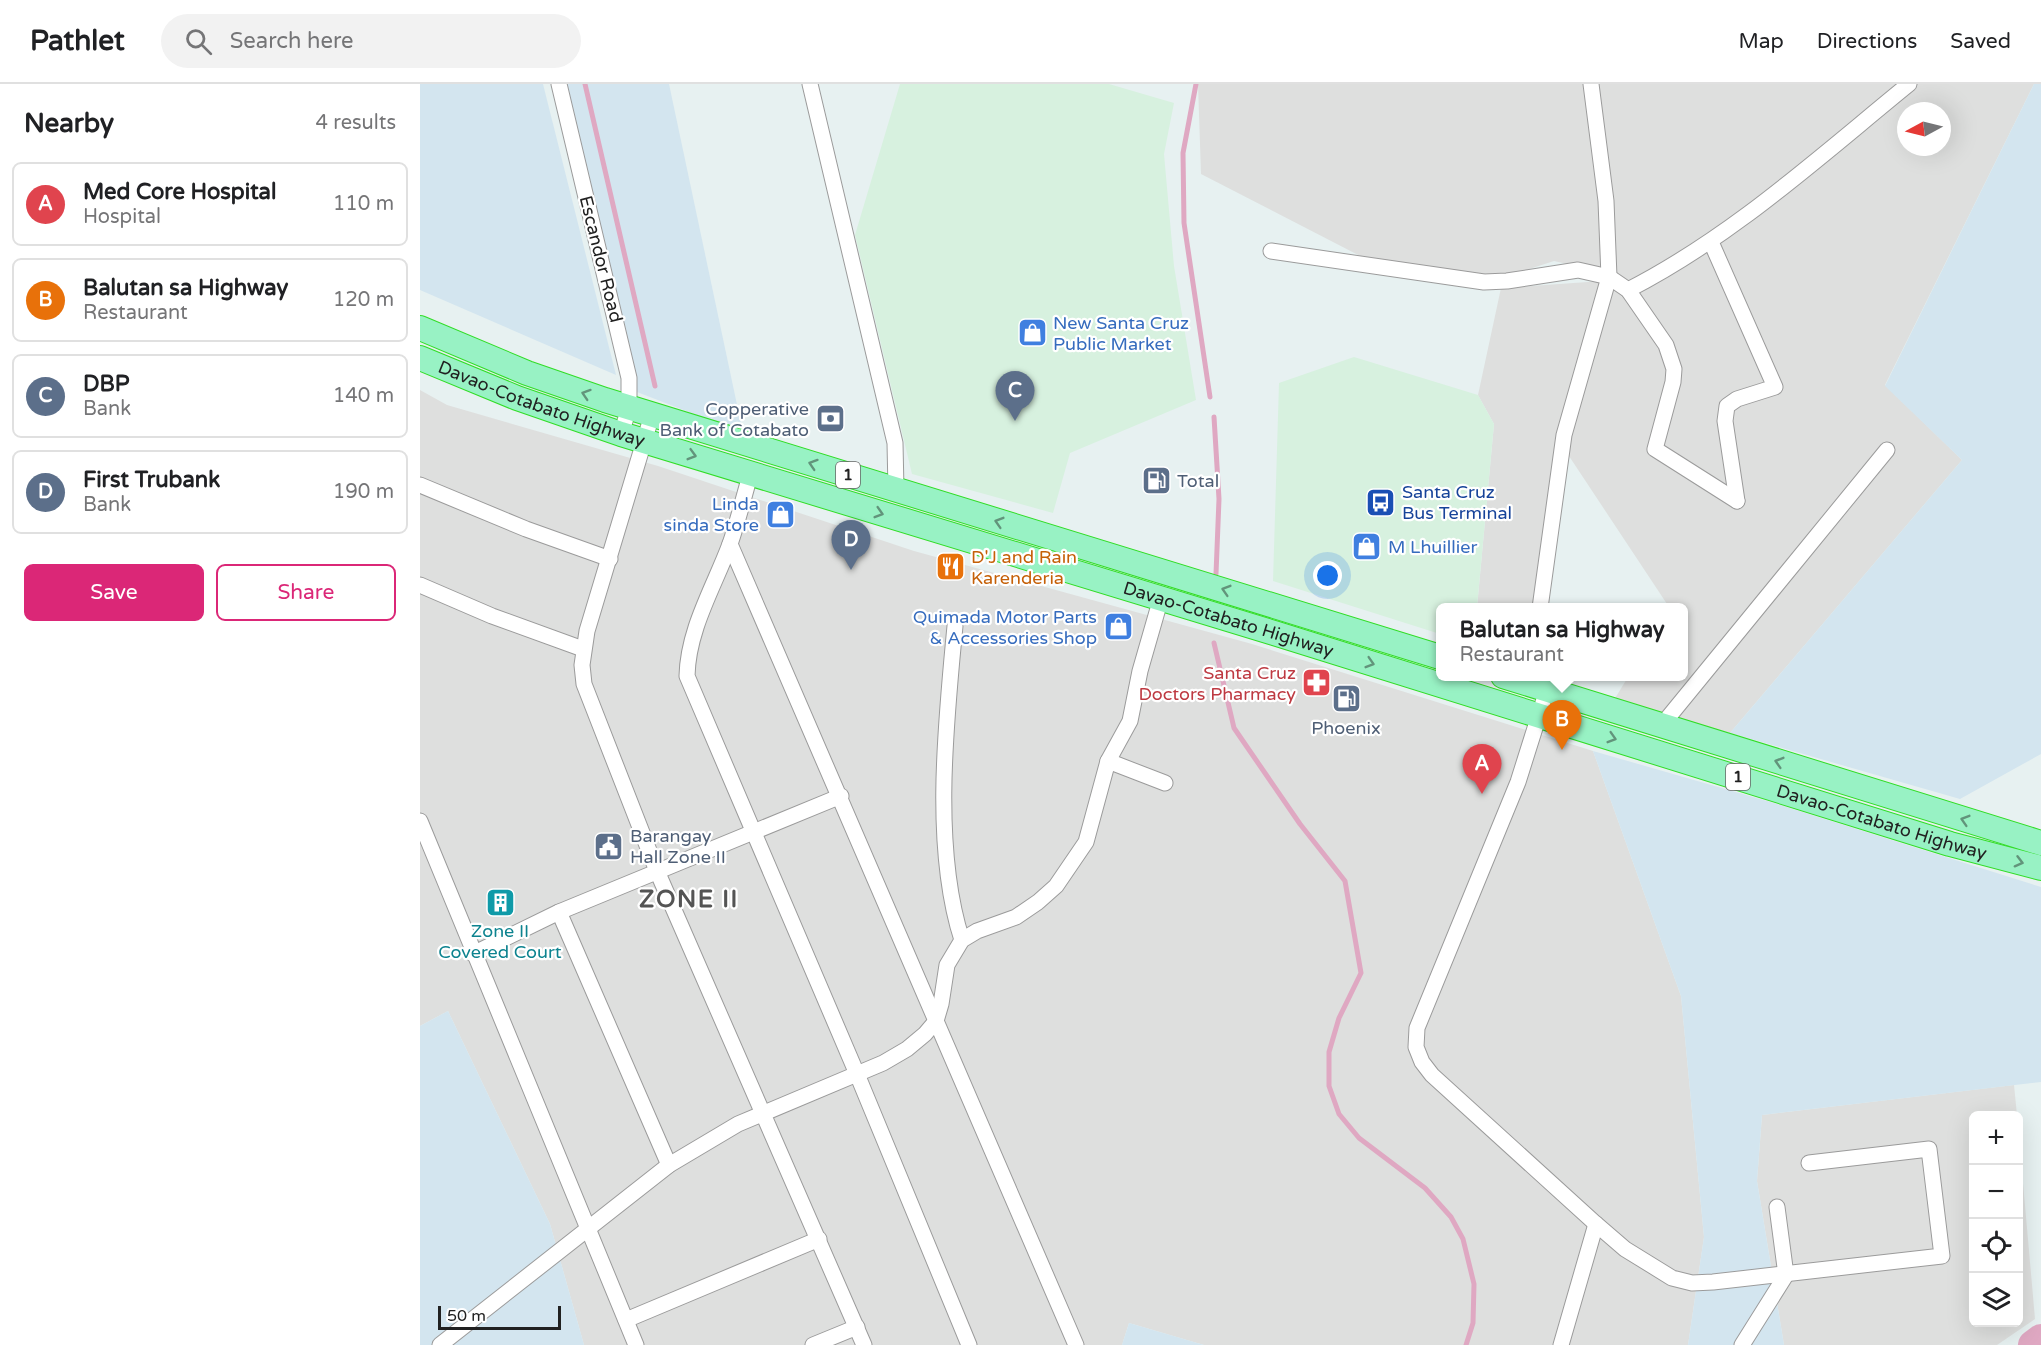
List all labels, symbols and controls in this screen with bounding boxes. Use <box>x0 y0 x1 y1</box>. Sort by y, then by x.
search box <box>161 14 581 68</box>
text: Pathlet <box>30 24 125 58</box>
icon: search <box>182 25 215 58</box>
text: Search here <box>230 28 353 54</box>
text: Map <box>1738 29 1784 54</box>
text: Directions <box>1817 29 1917 54</box>
text: Saved <box>1950 29 2011 54</box>
north arrow <box>1897 102 1951 156</box>
text: Nearby <box>24 108 114 139</box>
text: 4 results <box>316 111 396 135</box>
text: Med Core Hospital <box>83 179 276 205</box>
text: A <box>38 192 53 216</box>
text: 110 m <box>333 192 394 216</box>
street label: Escandor Road <box>575 193 627 325</box>
text: Hospital <box>83 205 161 229</box>
text: Balutan sa Highway <box>83 275 288 301</box>
text: B <box>39 288 52 312</box>
text: 120 m <box>333 288 394 312</box>
text: Restaurant <box>83 301 188 325</box>
place label: New Santa Cruz Public Market <box>1053 312 1189 355</box>
shop icon: New Santa Cruz Public Market <box>1016 317 1048 349</box>
street label: Davao-Cotabato Highway <box>435 356 648 452</box>
text: DBP <box>83 371 130 397</box>
pin: C <box>996 372 1034 421</box>
text: C <box>39 384 52 408</box>
text: 140 m <box>333 384 394 408</box>
one-way arrow <box>581 389 592 401</box>
text: Bank <box>83 397 131 421</box>
place label: Copperative Bank of Cotabato <box>660 398 809 441</box>
bank icon: Copperative Bank of Cotabato <box>814 403 846 435</box>
one-way arrow <box>687 448 697 460</box>
one-way arrow <box>808 459 819 471</box>
road number: 1 <box>836 462 860 488</box>
fuel station icon: Total <box>1140 465 1172 497</box>
text: First Trubank <box>83 467 220 493</box>
place label: Total <box>1177 470 1219 492</box>
text: D <box>38 480 53 504</box>
text: 190 m <box>333 480 394 504</box>
place label: Santa Cruz Bus Terminal <box>1402 481 1512 524</box>
bus stop icon: Santa Cruz Bus Terminal <box>1365 486 1397 518</box>
text: Bank <box>83 493 131 517</box>
place label: Linda sinda Store <box>664 493 759 536</box>
shop icon: Linda sinda Store <box>764 498 796 530</box>
one-way arrow <box>873 506 884 518</box>
one-way arrow <box>994 516 1005 529</box>
pin: D <box>832 520 870 570</box>
shop icon: M Lhuillier <box>1351 531 1383 563</box>
place label: M Lhuillier <box>1388 536 1477 558</box>
place label: D'J and Rain Karenderia <box>971 546 1077 589</box>
restaurant icon: D'J and Rain Karenderia <box>934 551 966 583</box>
your location <box>1313 561 1342 590</box>
button: Save <box>24 564 204 621</box>
button: Share <box>216 564 396 621</box>
street label: Davao-Cotabato Highway <box>1121 577 1337 662</box>
one-way arrow <box>1221 585 1232 597</box>
popup <box>1436 603 1688 681</box>
place label: Quimada Motor Parts & Accessories Shop <box>913 606 1097 649</box>
shop icon: Quimada Motor Parts & Accessories Shop <box>1102 611 1134 643</box>
text: Balutan sa Highway <box>1459 617 1665 643</box>
text: Restaurant <box>1459 643 1564 667</box>
one-way arrow <box>1364 656 1375 668</box>
place label: Santa Cruz Doctors Pharmacy <box>1139 662 1296 705</box>
pharmacy icon: Santa Cruz Doctors Pharmacy <box>1301 667 1333 699</box>
fuel station icon: Phoenix <box>1330 683 1362 715</box>
pin: B <box>1542 700 1582 750</box>
place label: Phoenix <box>1311 717 1381 739</box>
one-way arrow <box>1606 731 1617 743</box>
pin: A <box>1462 744 1502 794</box>
one-way arrow <box>1774 757 1785 769</box>
road number: 1 <box>1726 764 1750 790</box>
street label: Davao-Cotabato Highway <box>1774 780 1990 864</box>
one-way arrow <box>1960 815 1971 827</box>
place label: Barangay Hall Zone II <box>630 825 726 868</box>
public building icon: Barangay Hall Zone II <box>593 830 625 862</box>
one-way arrow <box>2013 855 2024 867</box>
district label: ZONE II <box>639 885 739 914</box>
building icon: Zone II Covered Court <box>484 886 516 918</box>
place label: Zone II Covered Court <box>438 920 562 963</box>
map controls <box>1969 1111 2023 1327</box>
button: + <box>1969 1111 2023 1165</box>
button: − <box>1969 1165 2023 1219</box>
button: locate <box>1969 1219 2023 1273</box>
button: layers <box>1969 1273 2023 1327</box>
scale bar <box>438 1303 561 1330</box>
text: 50 m <box>447 1306 486 1326</box>

